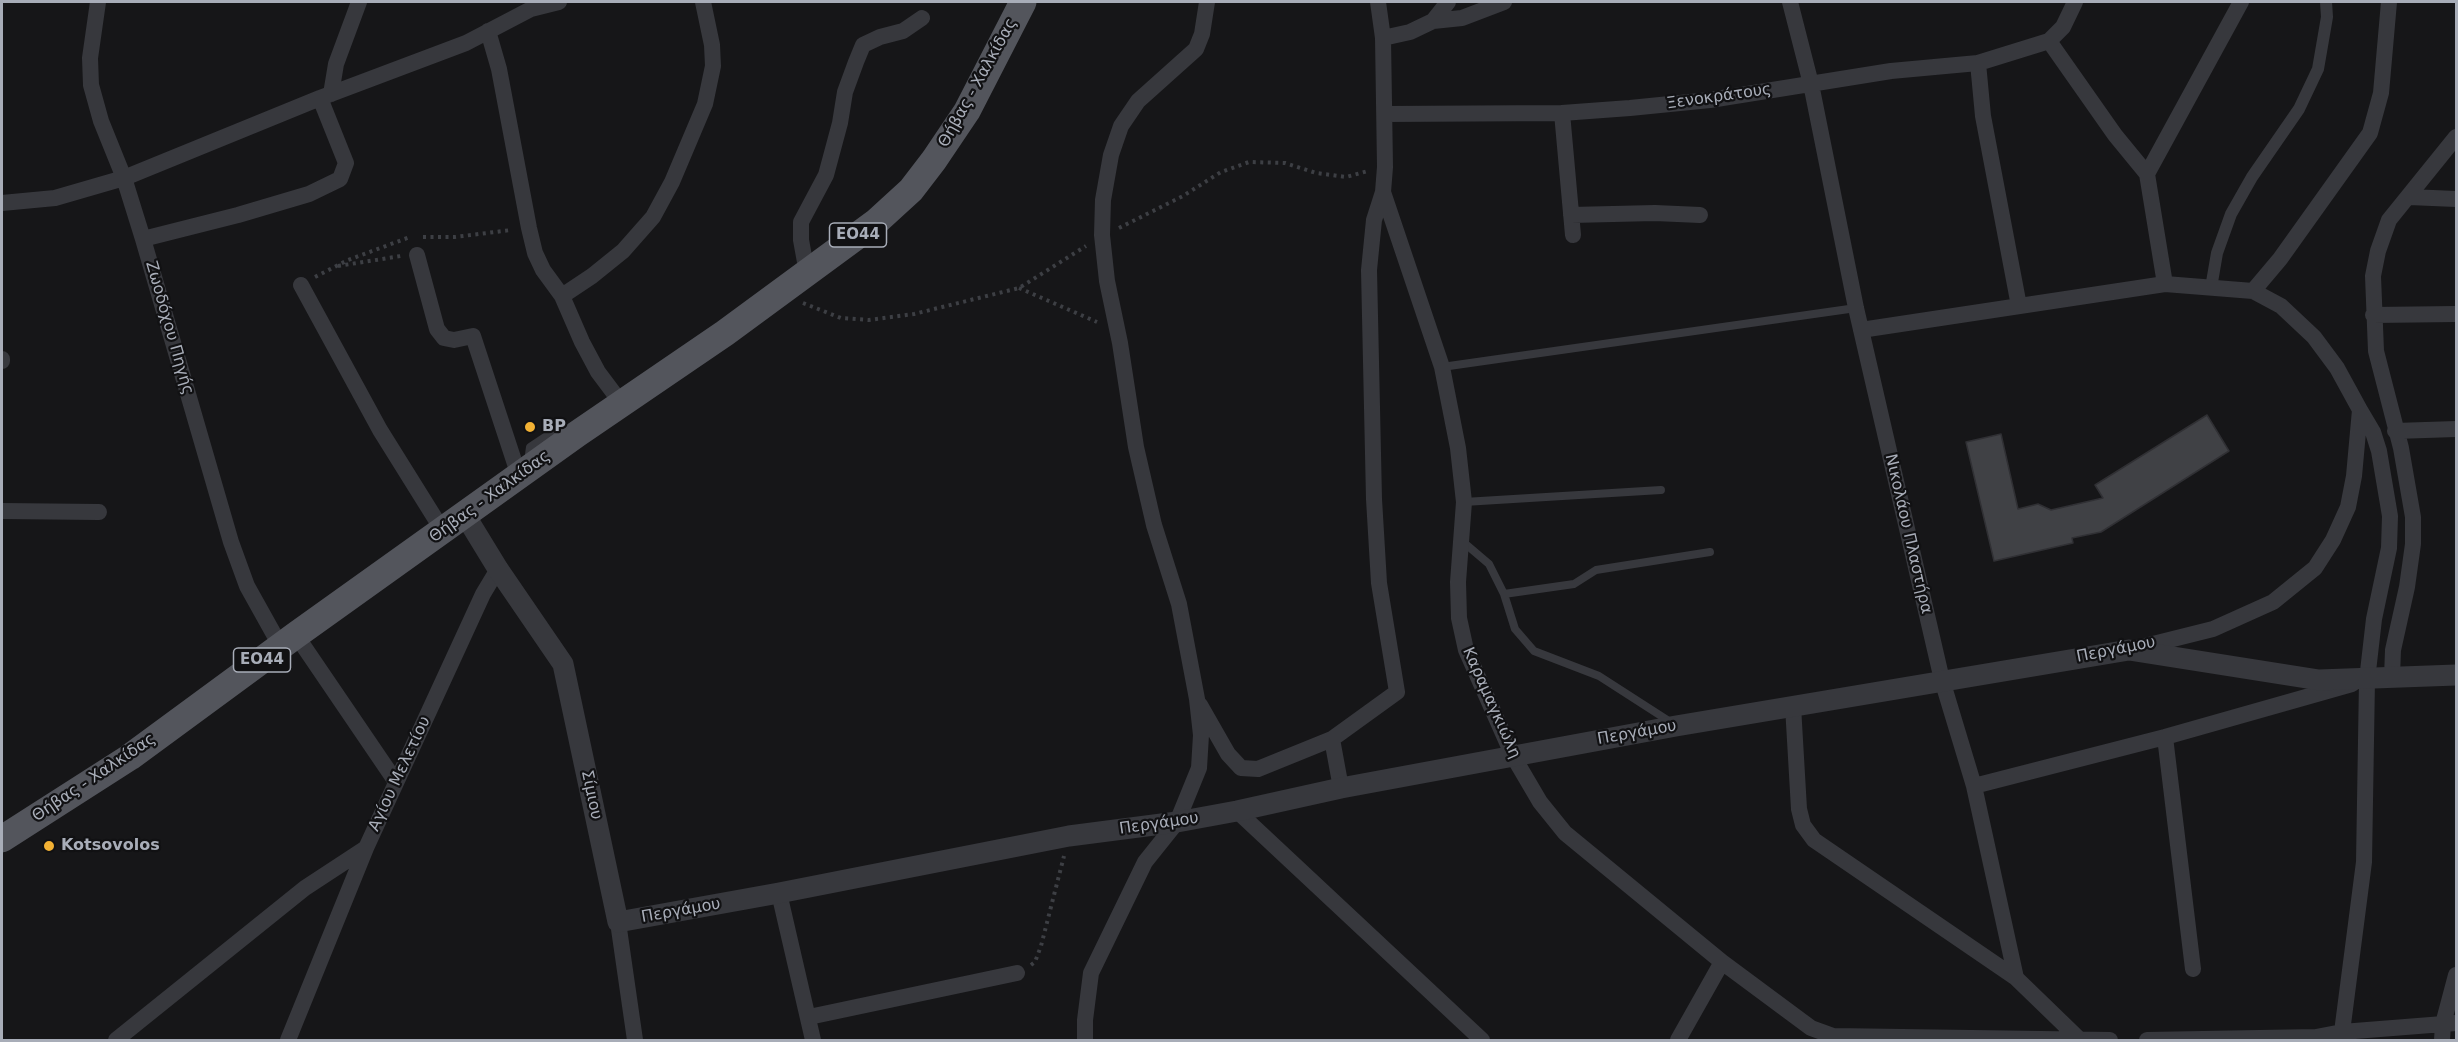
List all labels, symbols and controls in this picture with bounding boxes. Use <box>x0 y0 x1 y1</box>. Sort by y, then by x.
street label: Θήβας - Χαλκίδας <box>935 15 1021 151</box>
street label: Ξενοκράτους <box>1665 80 1773 114</box>
road number: ΕΟ44 <box>830 223 886 247</box>
street label: Ζωοδόχου Πηγής <box>141 259 197 397</box>
place label: BP <box>542 417 566 437</box>
marker: BP <box>523 420 537 434</box>
street label: Θήβας - Χαλκίδας <box>426 447 554 547</box>
street label: Νικολάου Πλαστήρα <box>1880 452 1936 616</box>
street label: Περγάμου <box>2075 633 2157 667</box>
street label: Καραμαγκιώλη <box>1458 644 1524 762</box>
road number: ΕΟ44 <box>234 648 290 672</box>
street label: Αγίου Μελετίου <box>365 713 435 835</box>
street label: Περγάμου <box>1596 717 1678 749</box>
street label: Θήβας - Χαλκίδας <box>29 730 159 826</box>
street label: Σίμιου <box>576 768 606 822</box>
street label: Περγάμου <box>1118 809 1200 839</box>
place label: Kotsovolos <box>61 836 160 856</box>
marker: Kotsovolos <box>42 839 56 853</box>
street label: Περγάμου <box>640 895 722 927</box>

